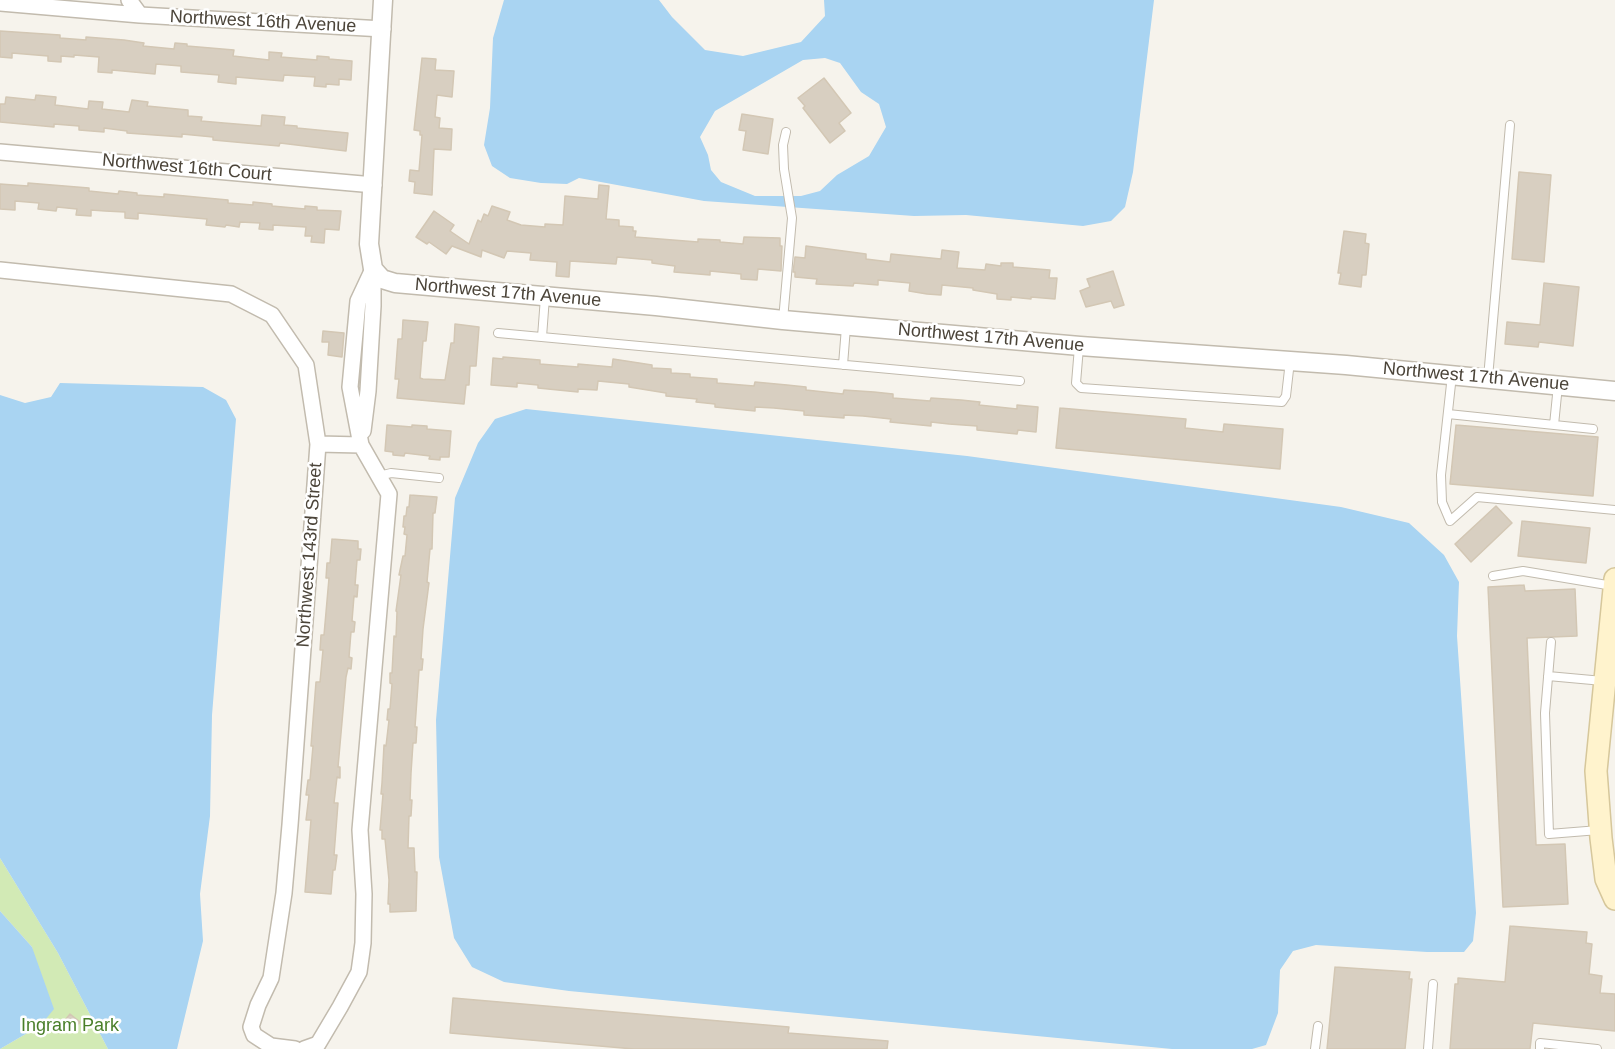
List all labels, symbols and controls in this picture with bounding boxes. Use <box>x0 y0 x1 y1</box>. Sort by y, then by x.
street label: Northwest 16th Avenue <box>169 6 357 38</box>
street label: Northwest 16th Court <box>101 150 273 186</box>
street label: Northwest 17th Avenue <box>414 274 602 312</box>
street label: Northwest 17th Avenue <box>897 319 1085 357</box>
street label: Northwest 17th Avenue <box>1382 358 1570 396</box>
street label: Northwest 143rd Street <box>293 462 327 648</box>
park label: Ingram Park <box>21 1015 119 1037</box>

